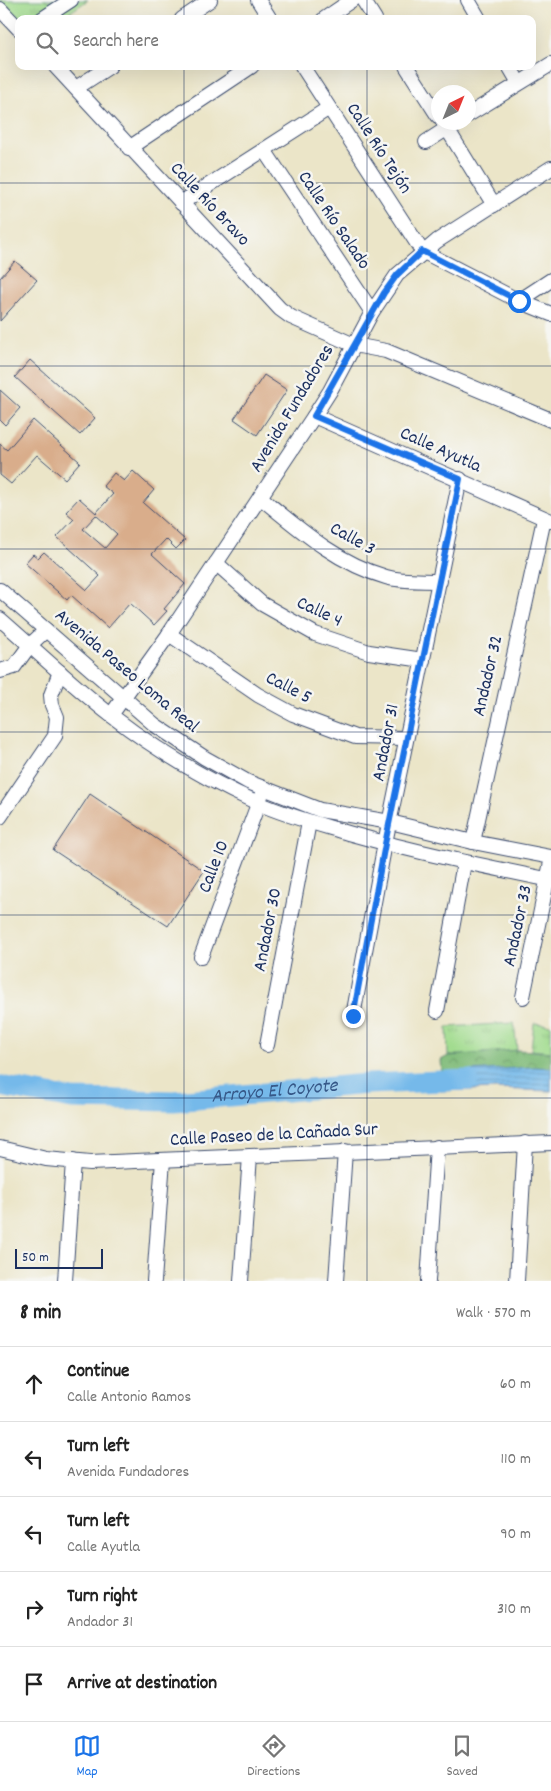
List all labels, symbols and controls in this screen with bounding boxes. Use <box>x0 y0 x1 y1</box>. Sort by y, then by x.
search box <box>15 15 536 70</box>
icon: search <box>33 29 61 57</box>
text: Search here <box>73 29 159 56</box>
north arrow <box>431 85 476 130</box>
street label: Calle Río Tejón <box>338 98 418 200</box>
street label: Calle Río Bravo <box>163 157 255 253</box>
street label: Calle Río Salado <box>290 166 376 276</box>
route start <box>508 290 531 313</box>
street label: Avenida Fundadores <box>244 340 342 478</box>
street label: Calle Ayutla <box>395 421 486 481</box>
street label: Calle 3 <box>324 516 380 564</box>
street label: Calle 4 <box>292 591 346 635</box>
street label: Avenida Paseo Loma Real <box>48 603 205 741</box>
street label: Andador 32 <box>467 633 511 719</box>
street label: Calle 5 <box>260 666 316 712</box>
street label: Andador 31 <box>366 702 408 784</box>
street label: Calle 10 <box>193 837 237 897</box>
street label: Andador 33 <box>497 883 541 969</box>
street label: Andador 30 <box>248 886 290 974</box>
route end <box>342 1005 365 1028</box>
water label: Arroyo El Coyote <box>210 1073 340 1112</box>
street label: Calle Paseo de la Cañada Sur <box>169 1117 379 1155</box>
scale bar <box>15 1246 102 1269</box>
text: 50 m <box>22 1248 49 1268</box>
text: 8 min <box>20 1299 61 1329</box>
text: Walk · 570 m <box>456 1302 531 1325</box>
text: Continue <box>67 1359 129 1386</box>
icon: ahead <box>20 1370 48 1398</box>
text: 60 m <box>500 1373 531 1396</box>
text: Calle Antonio Ramos <box>67 1386 191 1409</box>
text: Turn left <box>67 1434 130 1461</box>
icon: left <box>20 1445 48 1473</box>
text: 110 m <box>501 1448 531 1471</box>
text: Avenida Fundadores <box>67 1461 189 1484</box>
text: Turn left <box>67 1509 130 1536</box>
icon: left <box>20 1520 48 1548</box>
text: 90 m <box>500 1523 531 1546</box>
text: Calle Ayutla <box>67 1536 140 1559</box>
text: Turn right <box>67 1584 138 1611</box>
icon: right <box>20 1595 48 1623</box>
text: 310 m <box>497 1598 531 1621</box>
text: Andador 31 <box>67 1611 133 1634</box>
icon: arrive <box>20 1670 48 1698</box>
text: Arrive at destination <box>67 1671 217 1698</box>
tab: Map <box>73 1732 101 1782</box>
tab: Directions <box>247 1732 300 1782</box>
tab: Saved <box>447 1732 478 1782</box>

